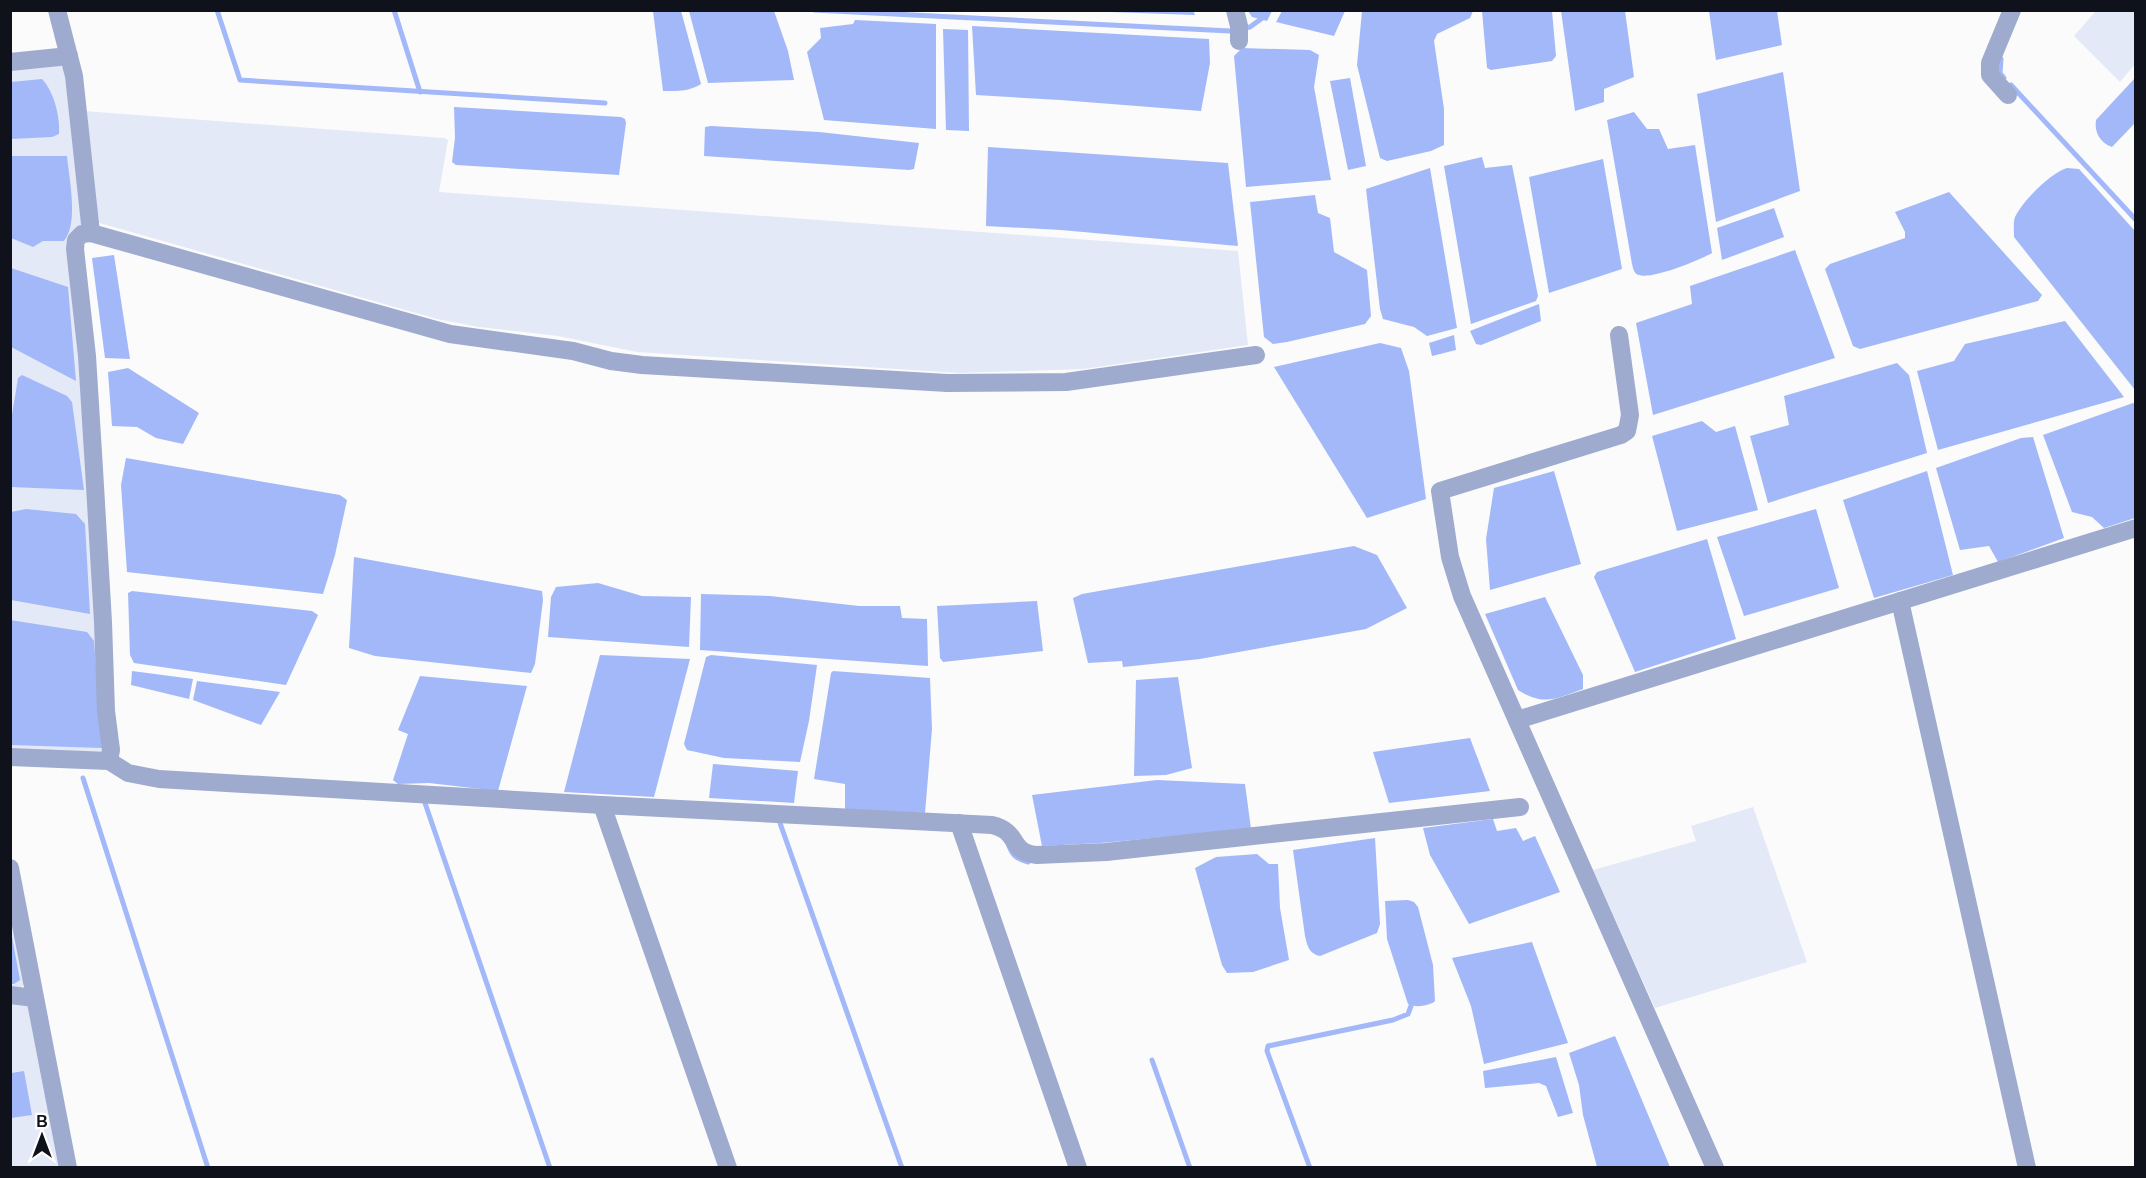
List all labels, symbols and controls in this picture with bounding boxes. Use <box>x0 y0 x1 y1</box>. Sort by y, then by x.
north arrow <box>12 1106 72 1166</box>
text: B <box>36 1113 48 1130</box>

